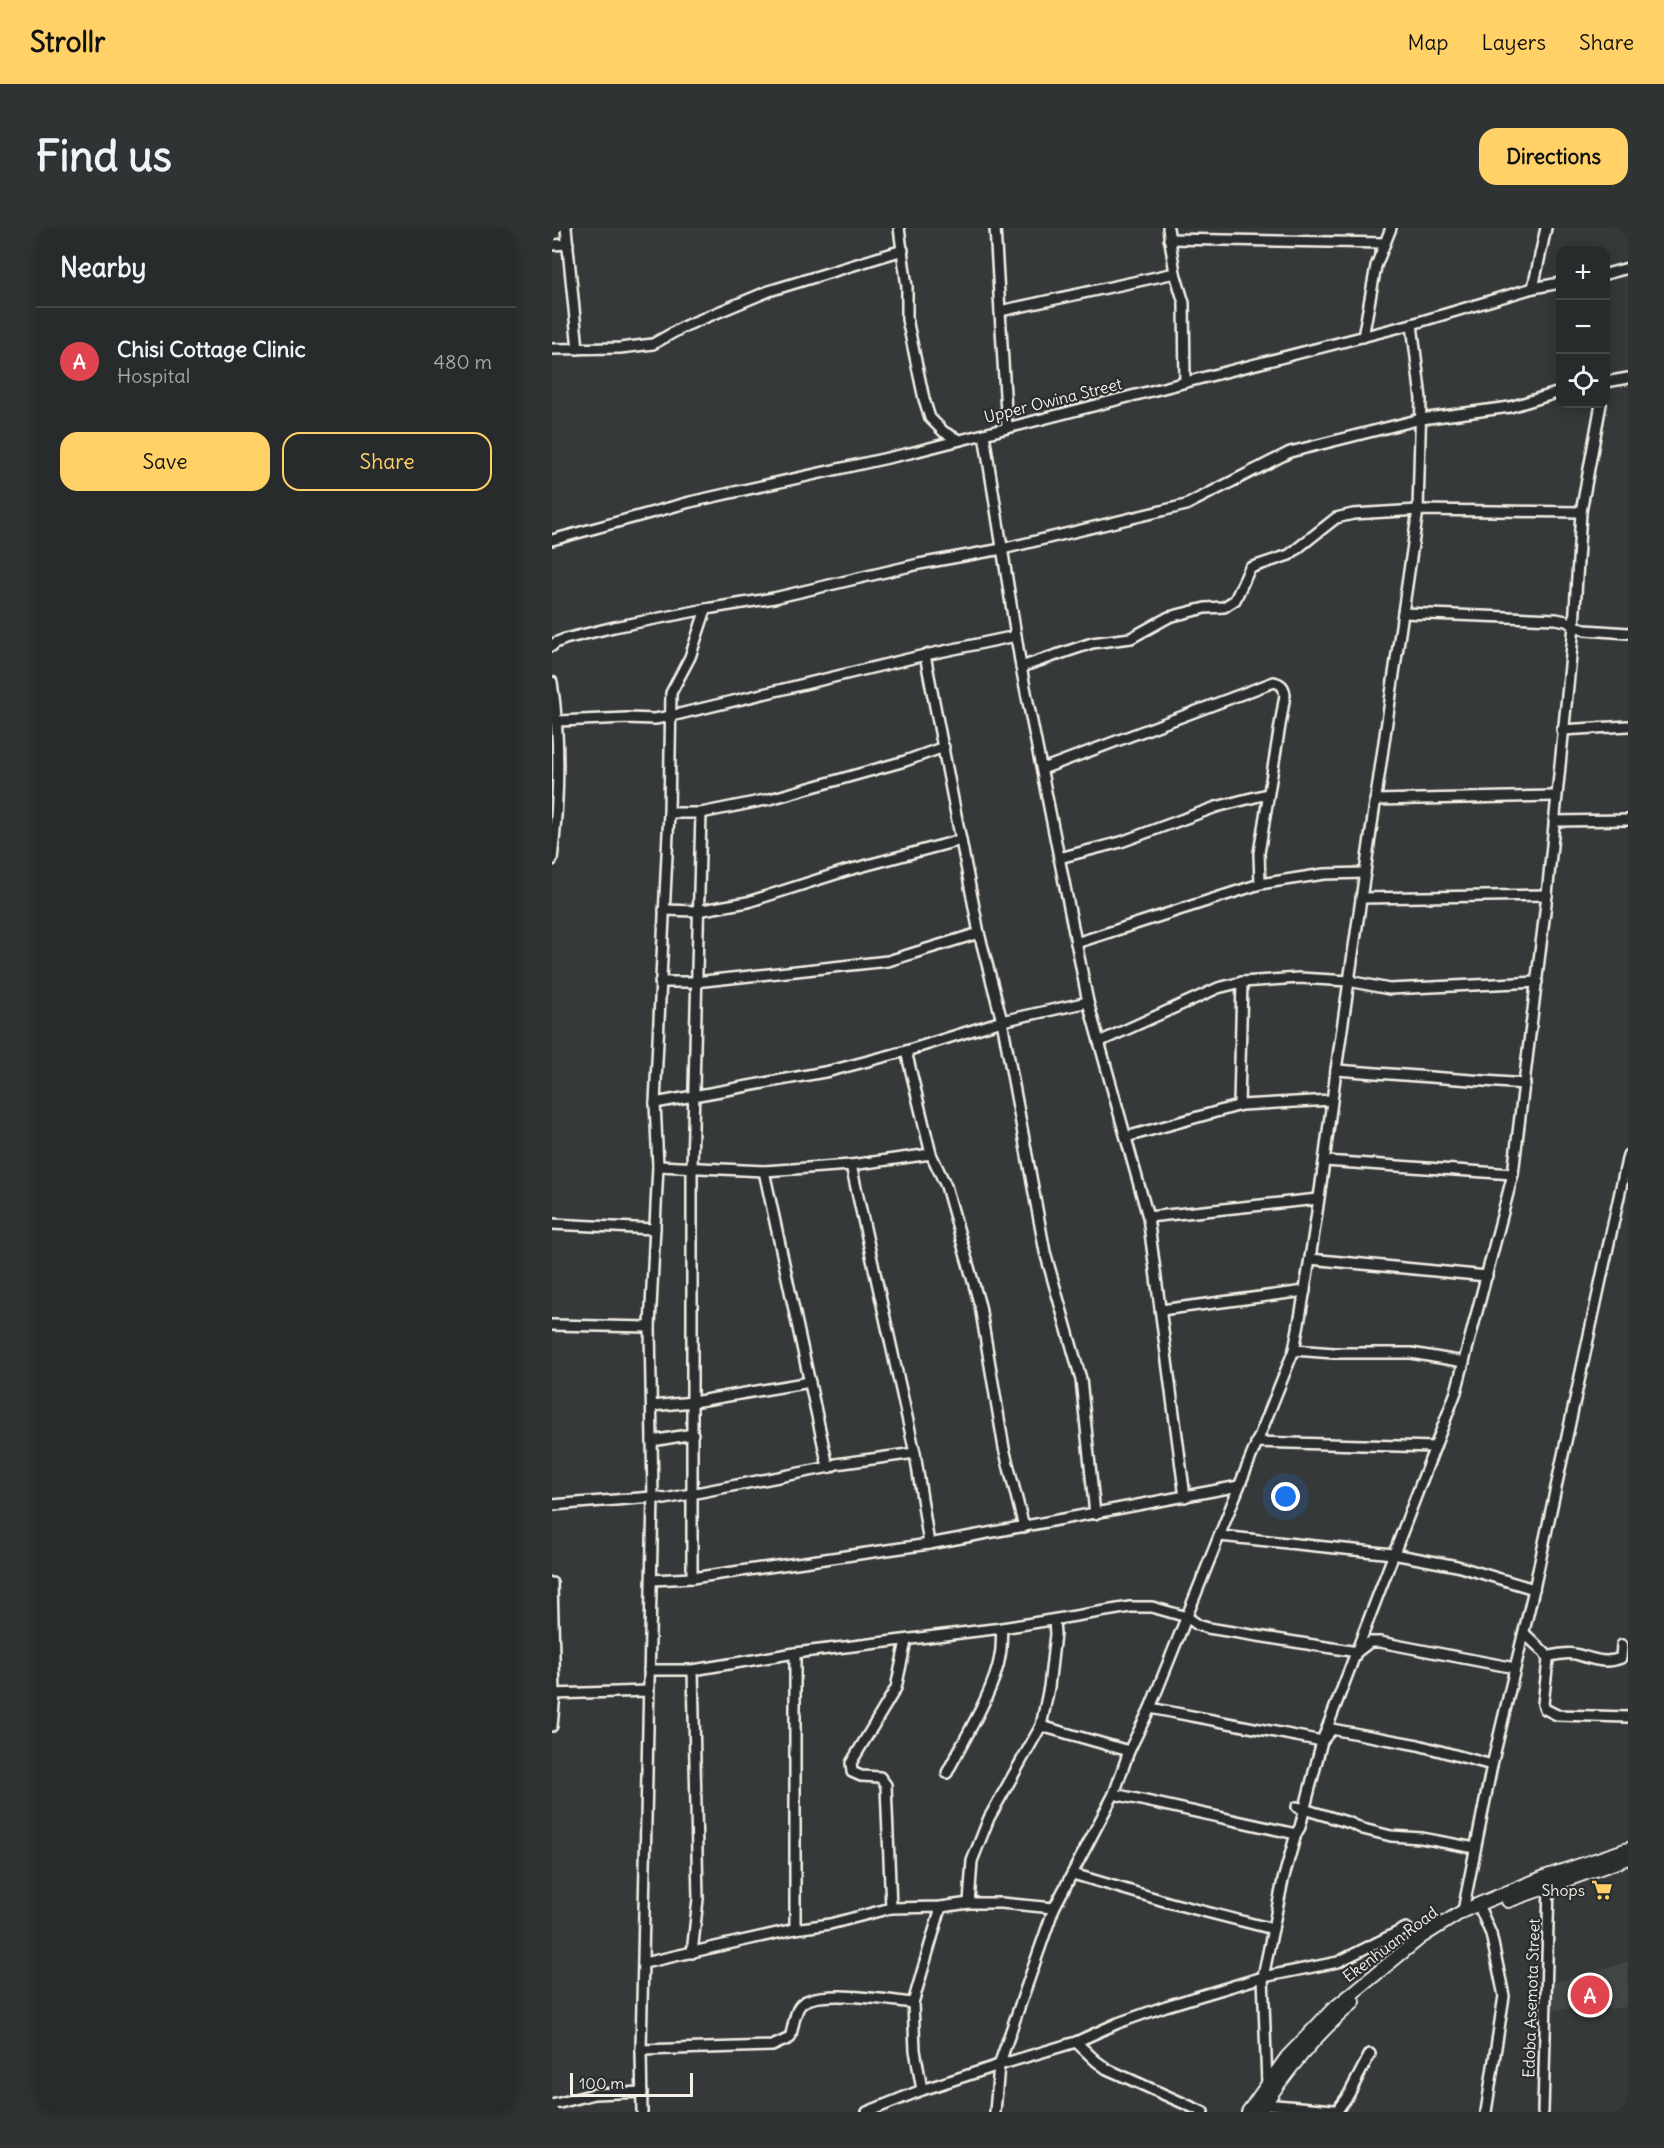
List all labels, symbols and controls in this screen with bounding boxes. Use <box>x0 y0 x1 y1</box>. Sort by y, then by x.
text: Strollr <box>30 24 105 60</box>
text: Map <box>1408 29 1448 56</box>
text: Layers <box>1481 29 1546 56</box>
text: Share <box>1579 29 1634 56</box>
button: Directions <box>1479 128 1628 185</box>
text: Find us <box>36 130 172 182</box>
map controls <box>1556 246 1610 408</box>
button: + <box>1556 246 1610 300</box>
text: Nearby <box>60 251 146 284</box>
button: − <box>1556 300 1610 354</box>
text: Chisi Cottage Clinic <box>117 335 306 363</box>
text: A <box>73 349 86 374</box>
text: 480 m <box>433 349 492 374</box>
button: locate <box>1556 354 1610 408</box>
text: Hospital <box>117 363 190 388</box>
street label: Upper Owina Street <box>982 373 1125 427</box>
button: Save <box>60 432 270 491</box>
button: Share <box>282 432 492 491</box>
your location <box>1271 1482 1300 1511</box>
supermarket icon: Shops <box>1590 1878 1614 1902</box>
place label: Shops <box>1541 1880 1585 1900</box>
street label: Ekenhuan Road <box>1339 1902 1441 1986</box>
street label: Edoba Asemota Street <box>1518 1917 1544 2078</box>
pin: A <box>1570 1972 1610 2018</box>
scale bar <box>570 2070 693 2098</box>
text: 100 m <box>579 2073 624 2093</box>

